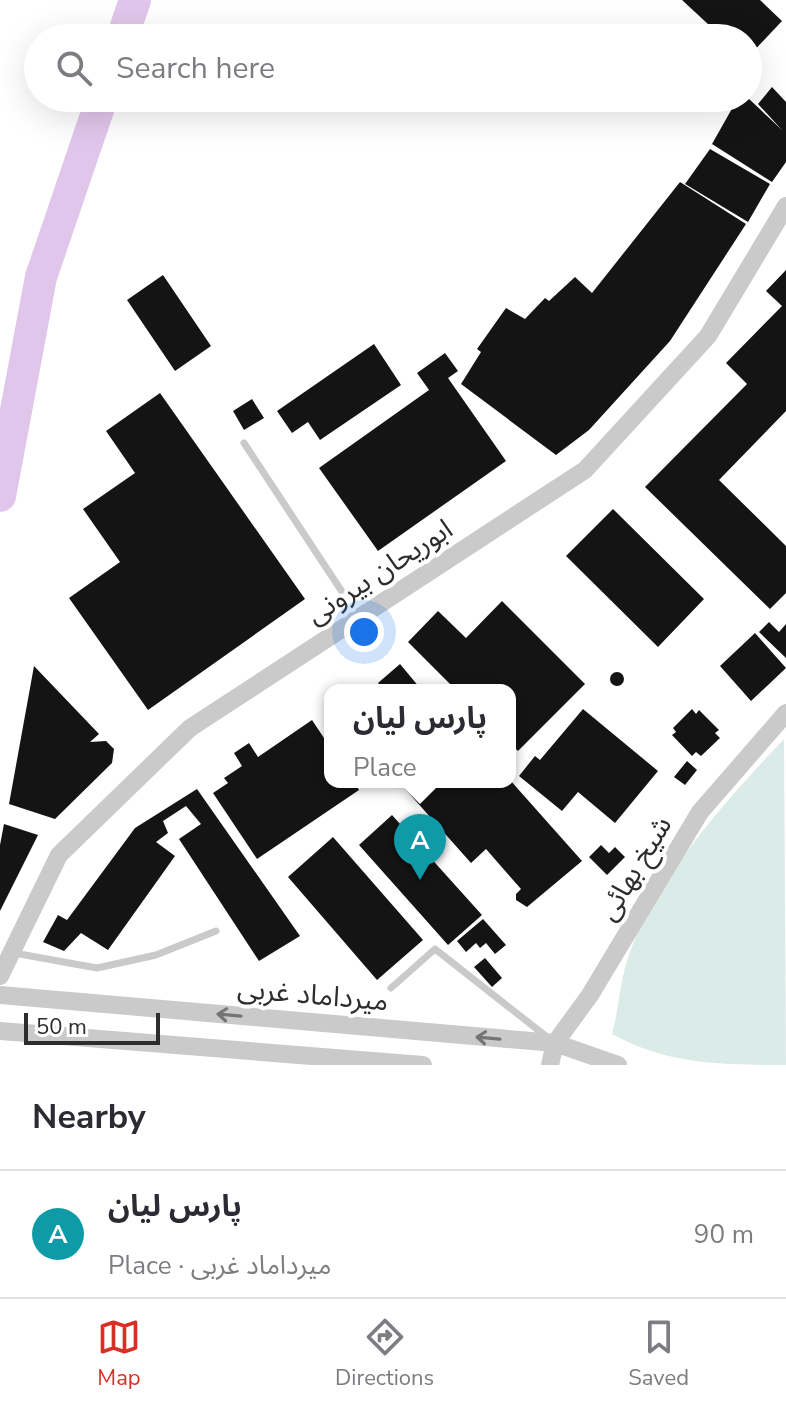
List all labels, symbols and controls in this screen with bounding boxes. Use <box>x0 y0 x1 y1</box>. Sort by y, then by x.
search box <box>24 24 762 112</box>
icon: search <box>52 46 96 90</box>
text: Search here <box>116 48 275 89</box>
street label: ابوریحان بیرونی <box>299 510 460 633</box>
your location <box>344 612 384 652</box>
popup <box>324 684 516 788</box>
text: پارس لیان <box>353 698 487 739</box>
text: Place <box>353 750 417 785</box>
street label: شیخ بهائی <box>589 809 682 928</box>
pin: A <box>394 814 446 880</box>
street label: میرداماد غربی <box>236 969 390 1021</box>
one-way arrow <box>216 1007 243 1022</box>
scale bar <box>24 1009 160 1045</box>
text: 50 m <box>36 1012 87 1042</box>
one-way arrow <box>475 1030 502 1045</box>
text: Nearby <box>32 1094 146 1140</box>
text: پارس لیان <box>108 1186 242 1227</box>
text: A <box>48 1217 68 1252</box>
text: 90 m <box>694 1217 754 1252</box>
text: Place · میرداماد غربی <box>108 1248 331 1283</box>
tab: Map <box>97 1315 141 1393</box>
tab: Directions <box>335 1315 434 1393</box>
tab: Saved <box>628 1315 689 1393</box>

